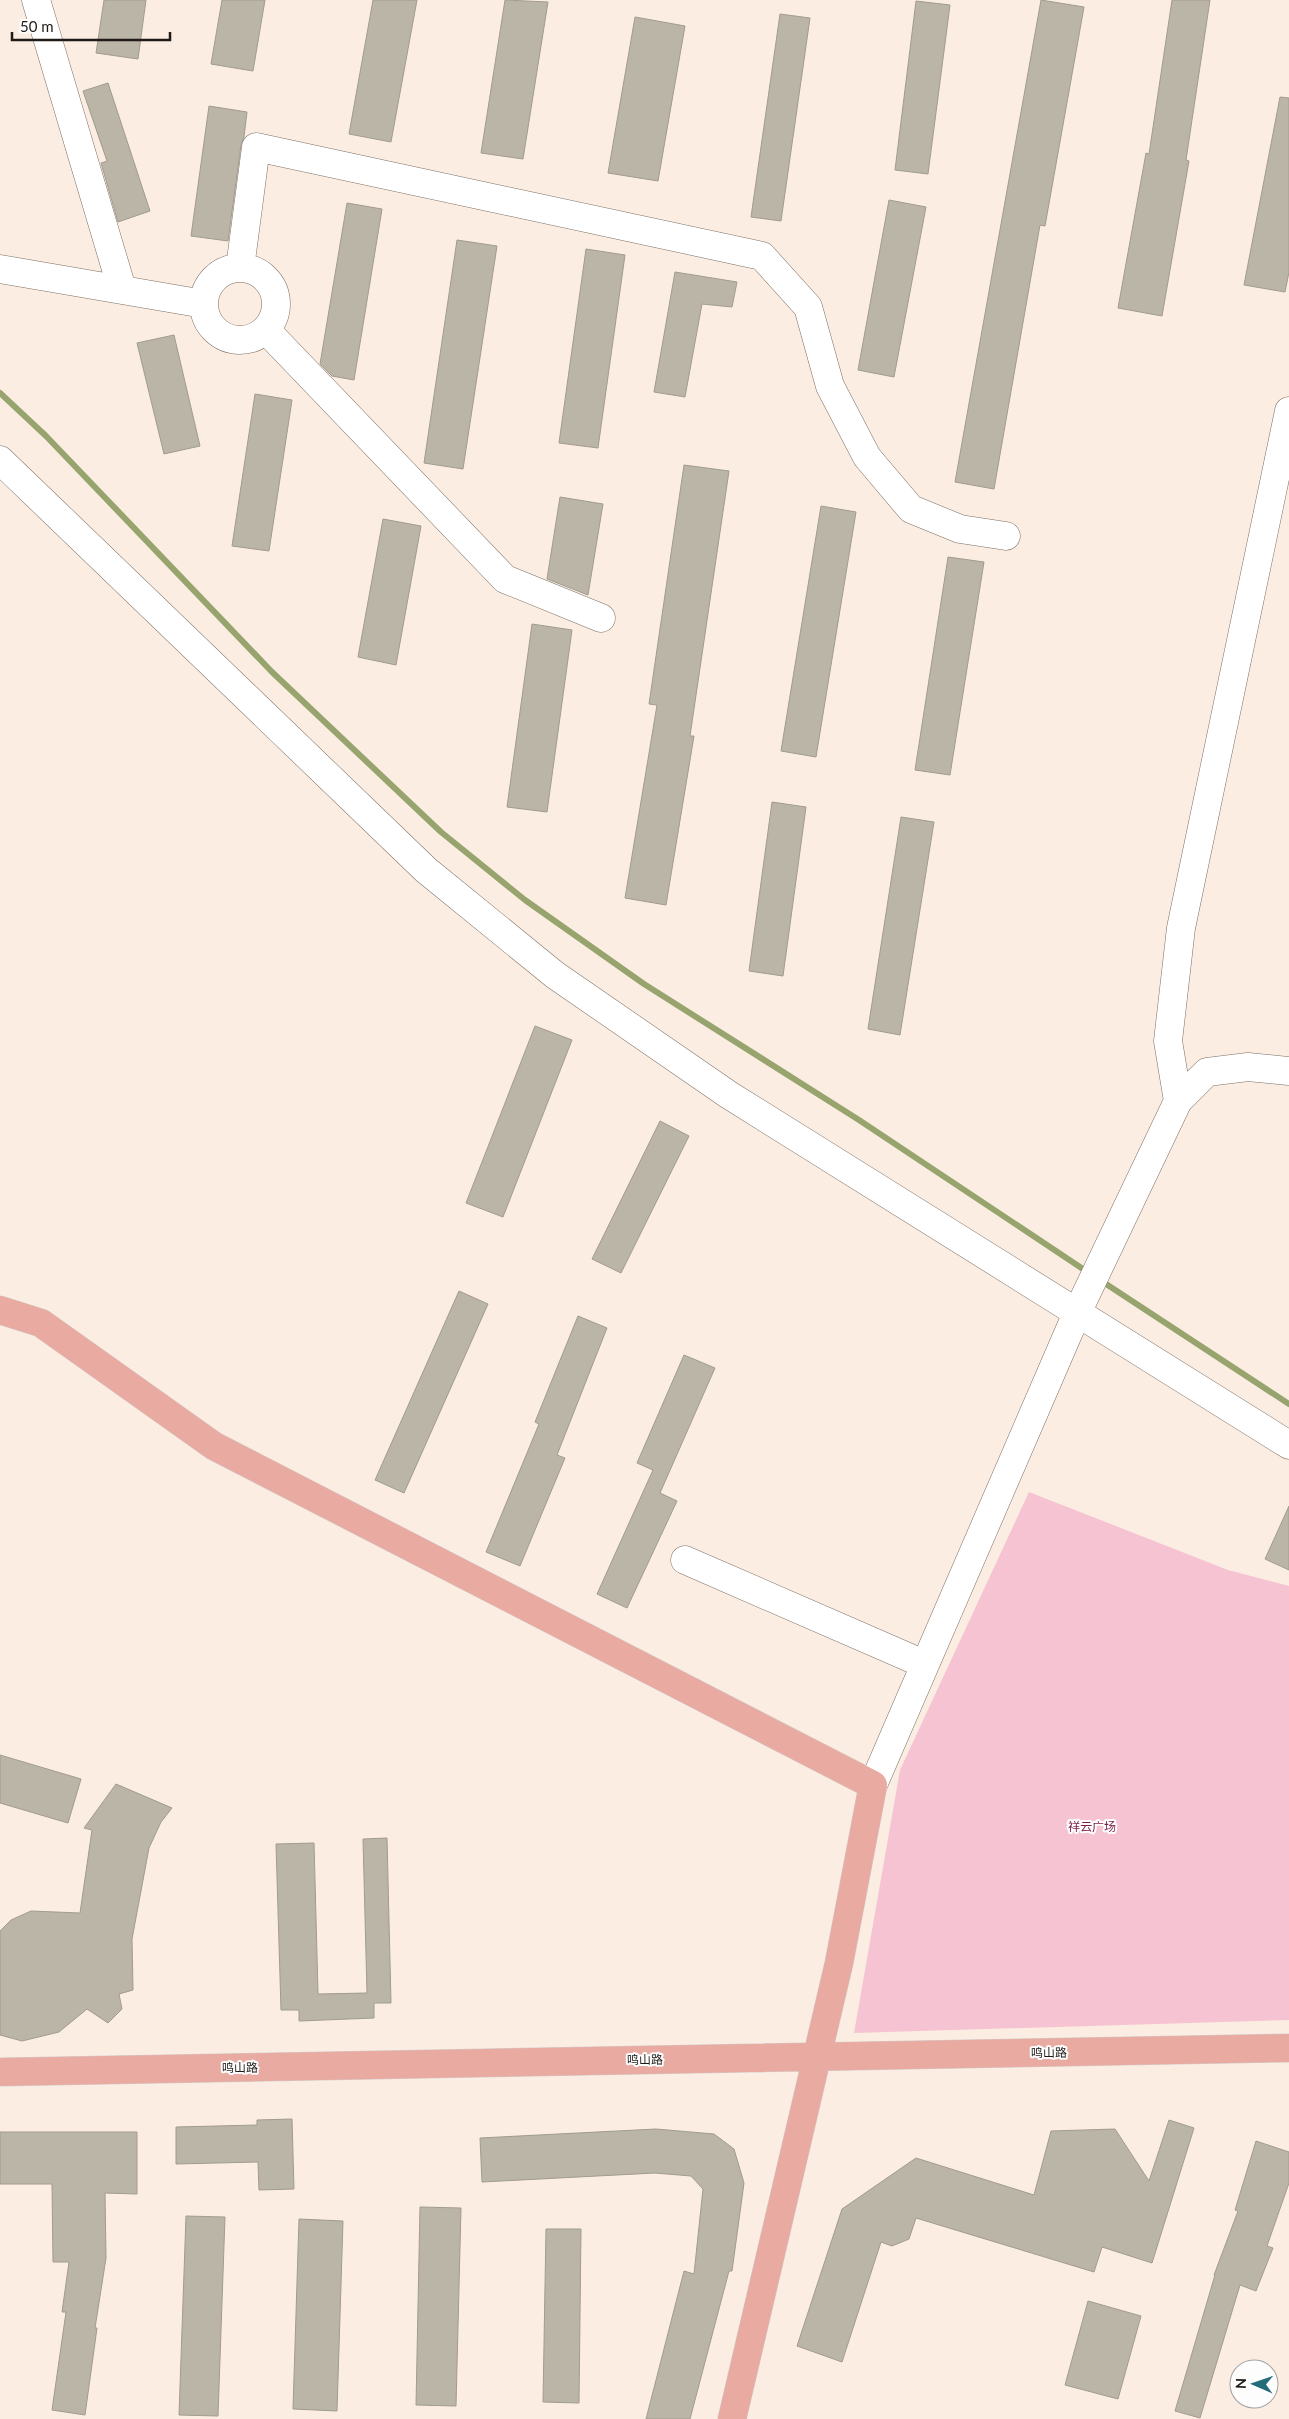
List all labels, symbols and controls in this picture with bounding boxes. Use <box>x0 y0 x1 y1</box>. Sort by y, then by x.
scale bar <box>12 10 170 42</box>
text: 50 m <box>20 17 54 35</box>
park label: 祥云广场 <box>1068 1819 1116 1834</box>
street label: 鸣山路 <box>1031 2045 1067 2060</box>
street label: 鸣山路 <box>627 2052 663 2067</box>
street label: 鸣山路 <box>222 2060 258 2075</box>
north arrow <box>1229 2359 1279 2409</box>
text: N <box>1232 2378 1249 2389</box>

